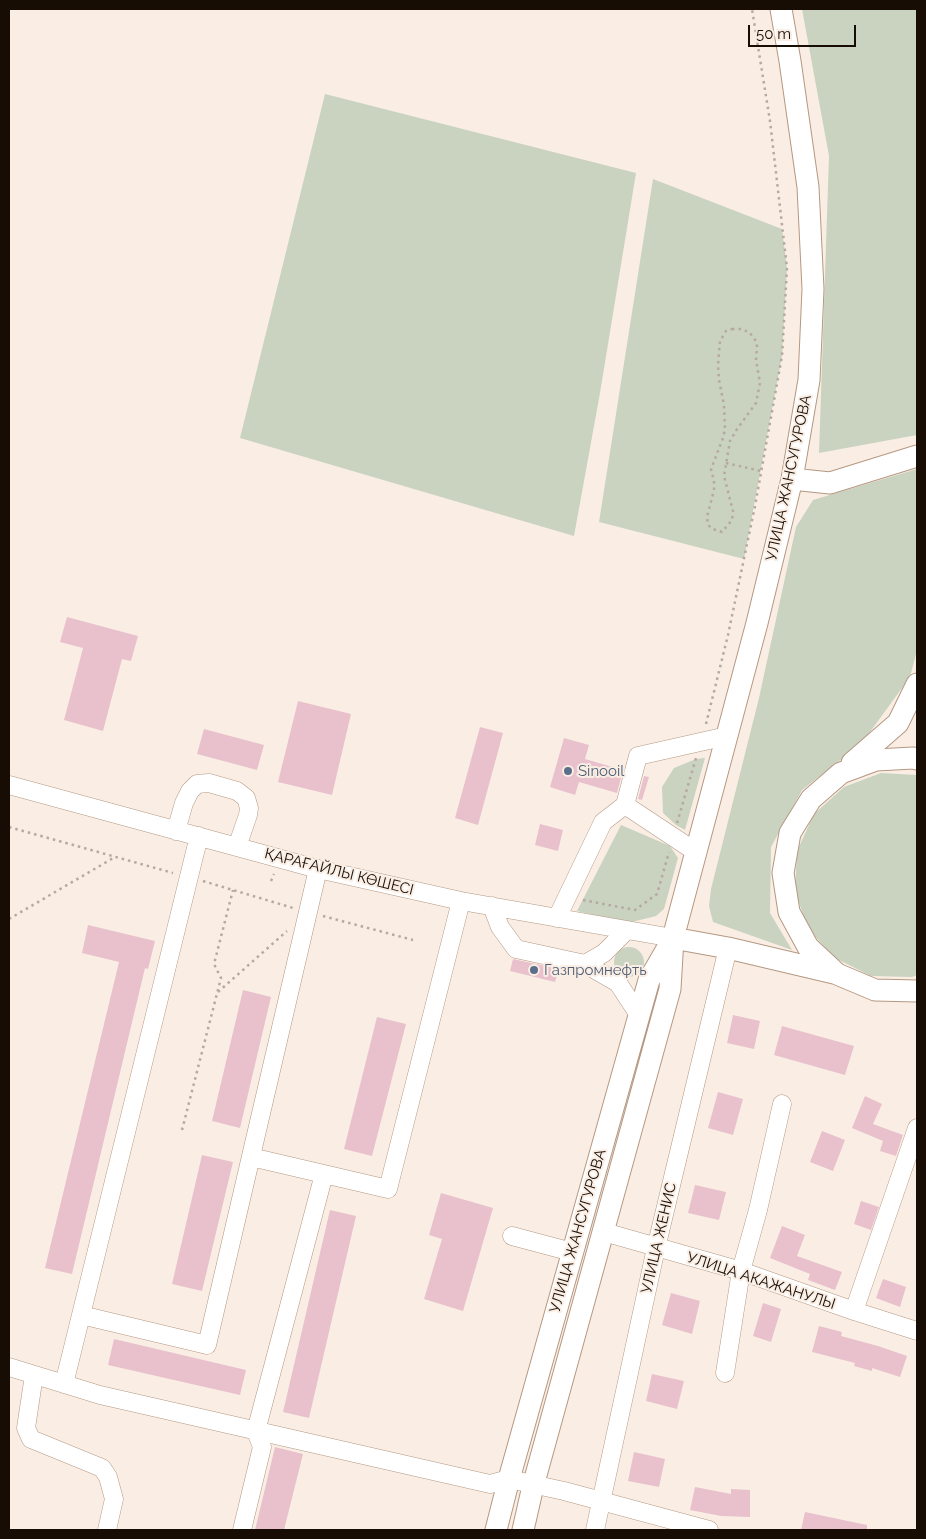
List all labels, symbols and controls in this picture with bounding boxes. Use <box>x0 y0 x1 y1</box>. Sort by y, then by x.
scale bar <box>751 15 858 47</box>
text: 50 m <box>756 25 791 43</box>
street label: УЛИЦА ЖАНСУГУРОВА <box>763 393 815 563</box>
place label: Sinooil <box>578 762 624 780</box>
marker: Sinooil <box>562 765 574 777</box>
street label: ҚАРАҒАЙЛЫ КӨШЕСІ <box>263 845 415 899</box>
place label: Газпромнефть <box>544 961 647 979</box>
marker: Газпромнефть <box>528 964 540 976</box>
street label: УЛИЦА ЖАНСУГУРОВА <box>546 1147 610 1315</box>
street label: УЛИЦА ЖЕНИС <box>638 1181 680 1295</box>
street label: УЛИЦА АКАЖАНУЛЫ <box>684 1248 838 1314</box>

